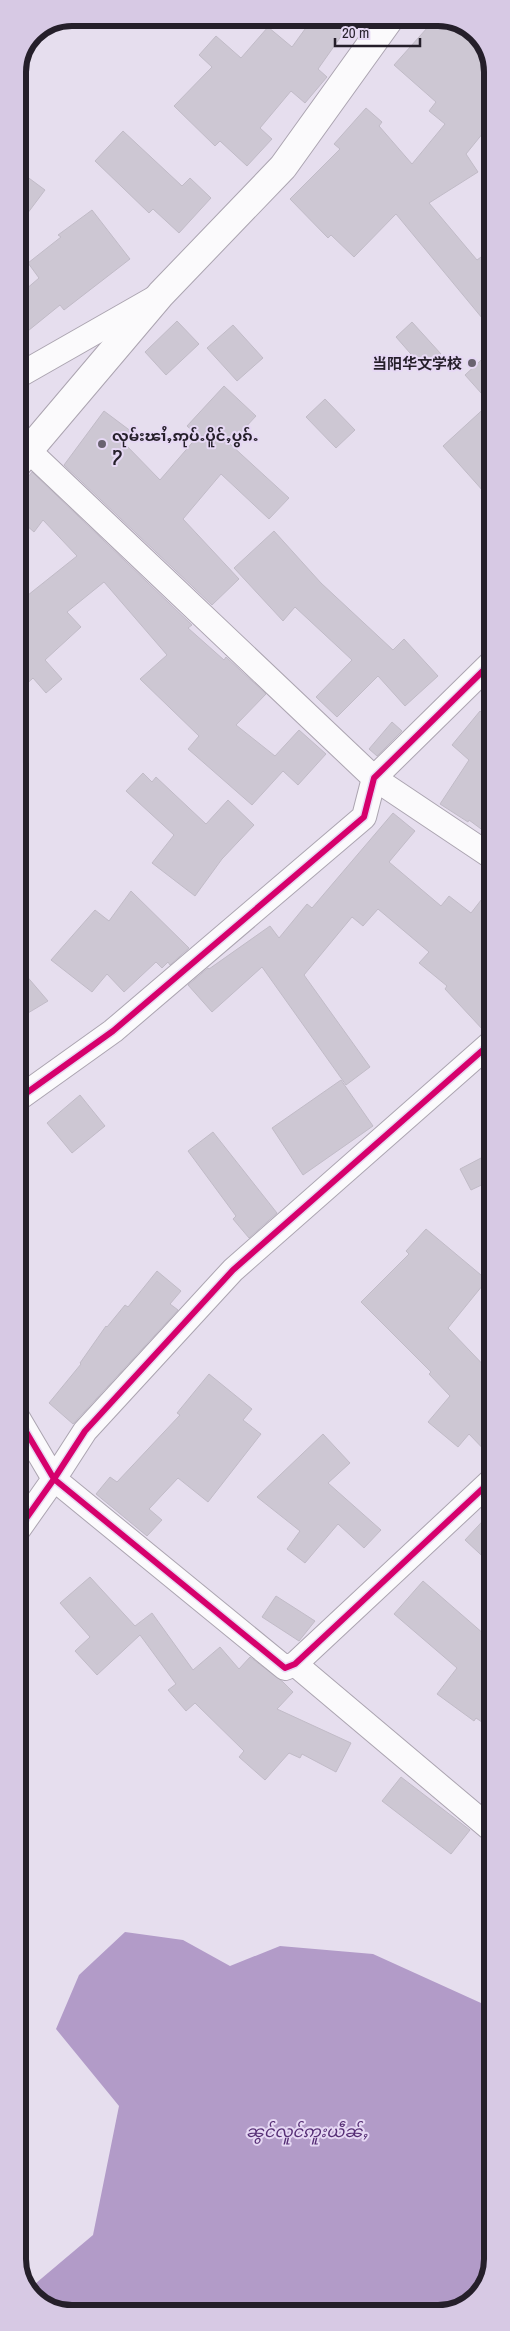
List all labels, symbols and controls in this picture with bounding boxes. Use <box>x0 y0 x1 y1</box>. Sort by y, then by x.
scale bar <box>335 15 420 47</box>
text: 20 m <box>342 22 369 43</box>
place label: 当阳华文学校 <box>372 353 462 374</box>
marker: 当阳华文学校 <box>466 357 478 369</box>
place label: လုမ်းၽၢႆႇဢုပ်ႉပိူင်ႇပွၵ်ႉ ႒ <box>112 425 259 465</box>
marker: လုမ်းၽၢႆႇဢုပ်ႉပိူင်ႇပွၵ်ႉ ႒ <box>96 438 108 450</box>
water label: ၼွင်လူင်ဢူးယဵၼ်ႇ <box>246 2120 368 2145</box>

